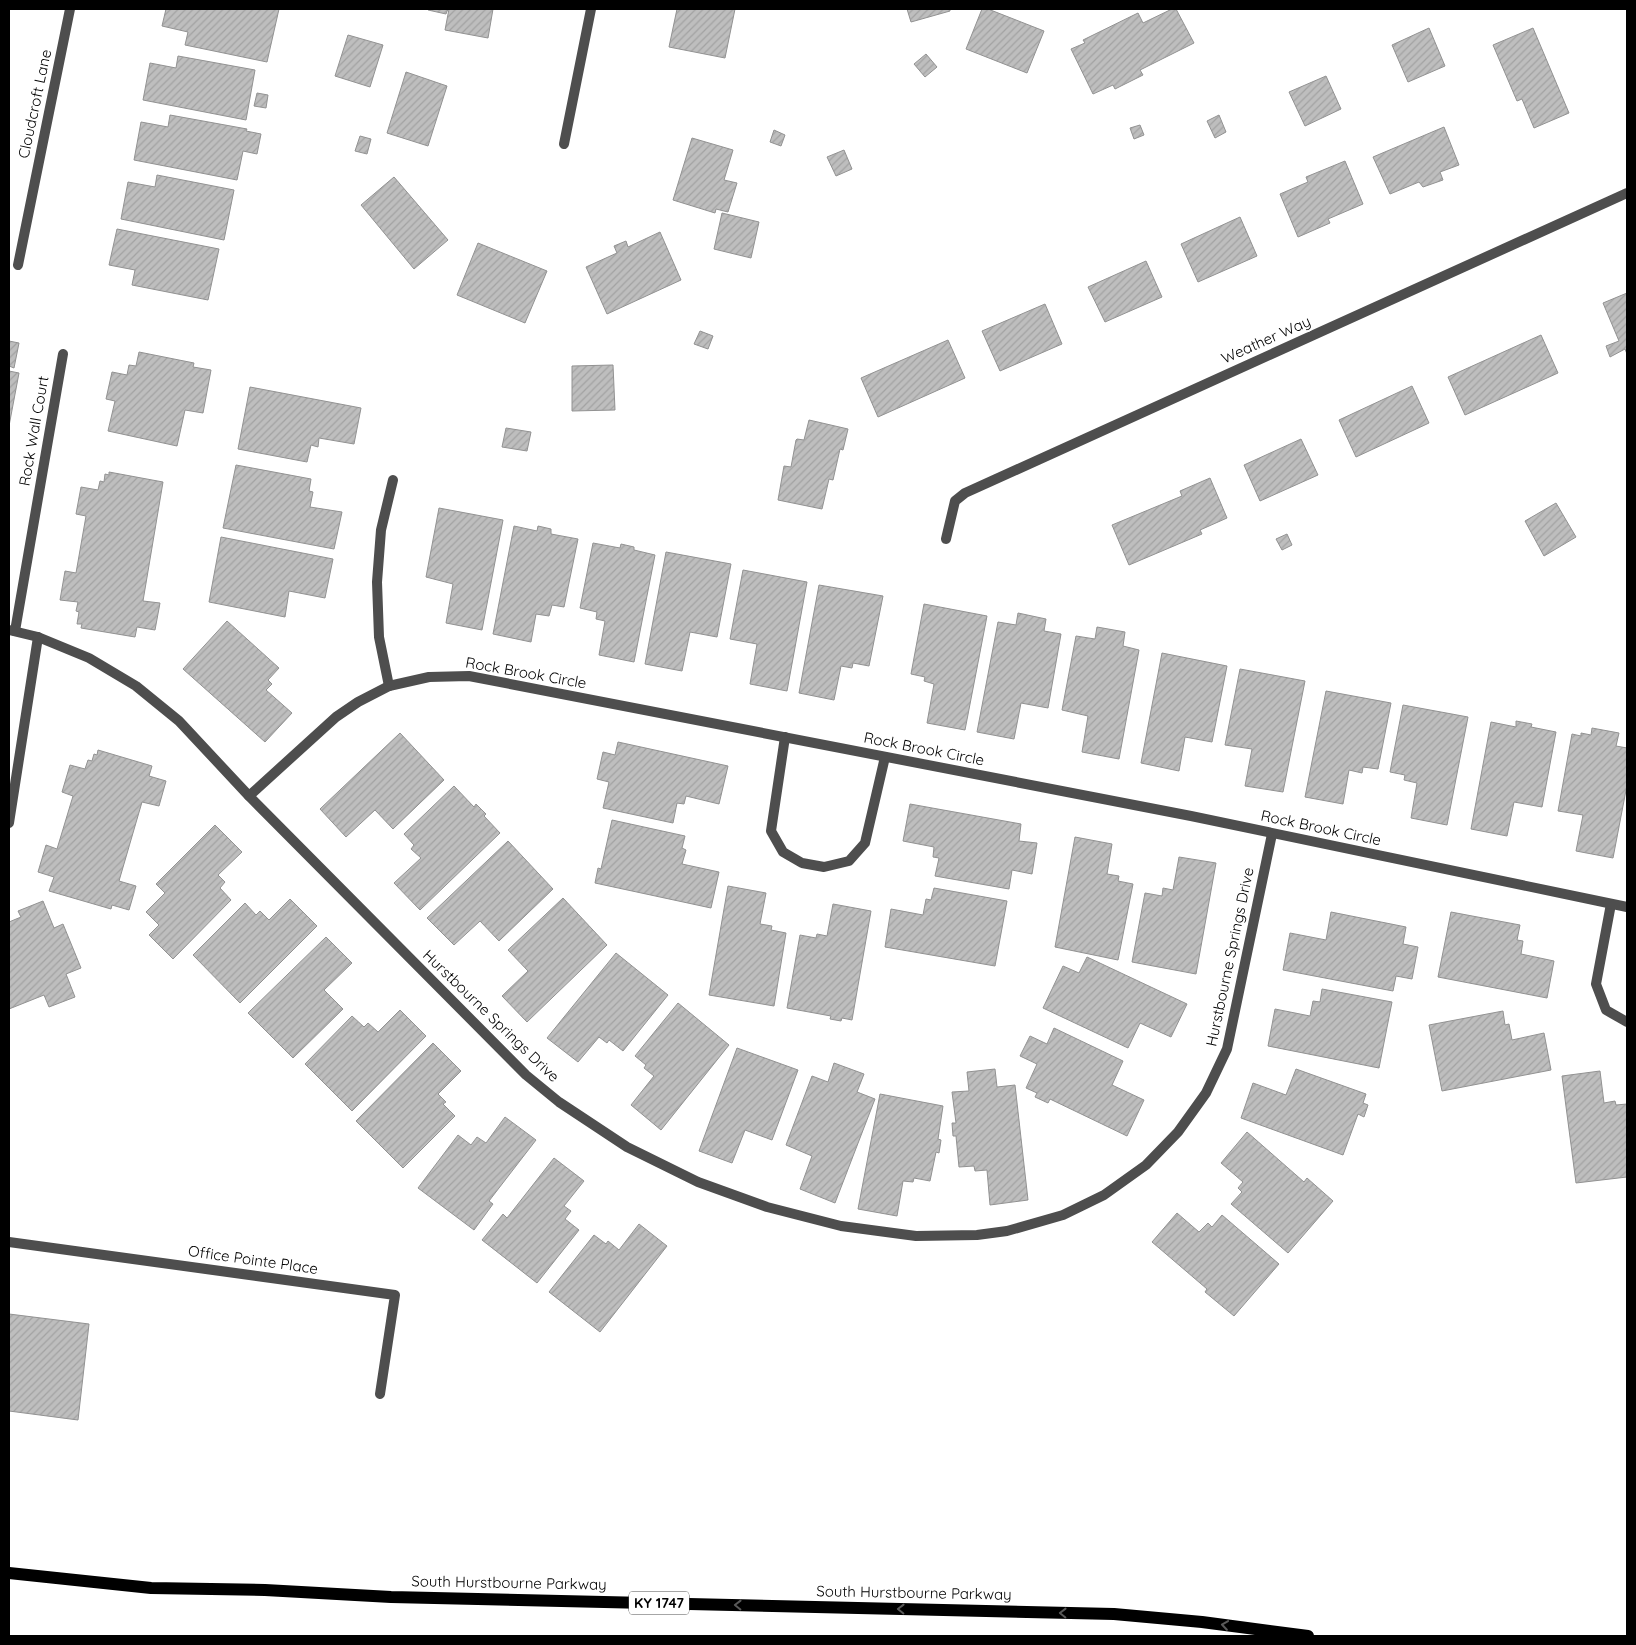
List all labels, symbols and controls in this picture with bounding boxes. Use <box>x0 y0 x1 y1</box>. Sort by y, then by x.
street label: Cloudcroft Lane <box>14 48 55 160</box>
street label: Weather Way <box>1218 311 1313 368</box>
street label: Rock Wall Court <box>14 374 53 488</box>
street label: Rock Brook Circle <box>464 653 588 692</box>
street label: Rock Brook Circle <box>862 728 986 770</box>
street label: Rock Brook Circle <box>1259 805 1383 850</box>
street label: Hurstbourne Springs Drive <box>1201 866 1258 1048</box>
street label: Hurstbourne Springs Drive <box>419 945 564 1086</box>
street label: Office Pointe Place <box>187 1241 319 1278</box>
street label: South Hurstbourne Parkway <box>411 1571 607 1594</box>
street label: South Hurstbourne Parkway <box>816 1581 1012 1604</box>
road number: KY 1747 <box>629 1592 689 1615</box>
one-way arrow <box>734 1600 742 1610</box>
one-way arrow <box>896 1604 904 1614</box>
one-way arrow <box>1059 1608 1066 1618</box>
one-way arrow <box>1221 1620 1229 1631</box>

